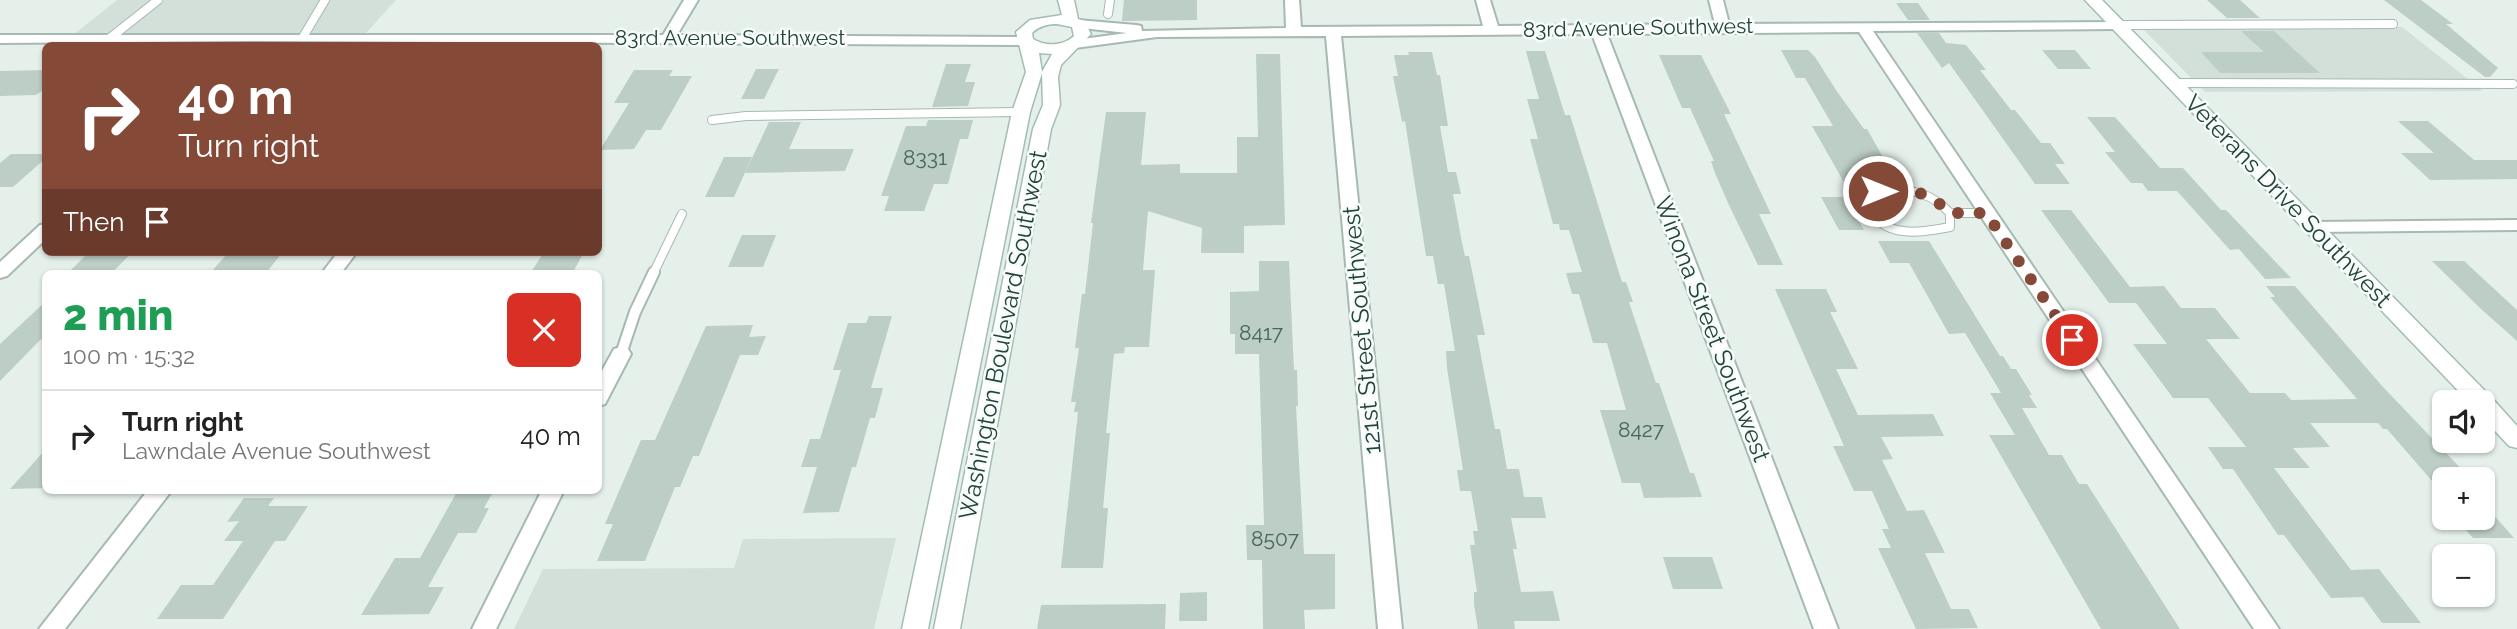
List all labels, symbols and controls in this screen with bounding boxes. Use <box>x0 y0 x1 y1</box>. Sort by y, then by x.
street label: 83rd Avenue Southwest <box>1523 13 1753 42</box>
street label: 83rd Avenue Southwest <box>615 25 845 50</box>
text: 40 m <box>178 68 293 125</box>
icon: right <box>63 70 154 161</box>
street label: Veterans Drive Southwest <box>2179 88 2398 313</box>
text: Turn right <box>178 127 319 164</box>
house number: 8331 <box>903 145 947 170</box>
street label: Washington Boulevard Southwest <box>952 148 1053 522</box>
position arrow <box>1841 154 1915 228</box>
street label: Winona Street Southwest <box>1648 192 1777 466</box>
icon: arrive <box>138 203 176 241</box>
street label: 121st Street Southwest <box>1336 205 1387 455</box>
text: Then <box>63 207 124 237</box>
text: 2 min <box>63 291 173 340</box>
button: close <box>507 293 581 367</box>
pin <box>2042 310 2102 370</box>
house number: 8417 <box>1239 320 1284 345</box>
icon: arrive <box>2053 321 2091 359</box>
text: 100 m · 15:32 <box>63 342 195 369</box>
map controls <box>2432 390 2495 607</box>
button: sound <box>2432 390 2495 453</box>
text: Turn right <box>122 407 243 437</box>
icon: right <box>63 417 101 455</box>
house number: 8427 <box>1618 417 1665 442</box>
text: 40 m <box>520 421 581 451</box>
text: Lawndale Avenue Southwest <box>122 437 431 464</box>
button: + <box>2432 467 2495 530</box>
house number: 8507 <box>1251 526 1300 551</box>
button: − <box>2432 544 2495 607</box>

